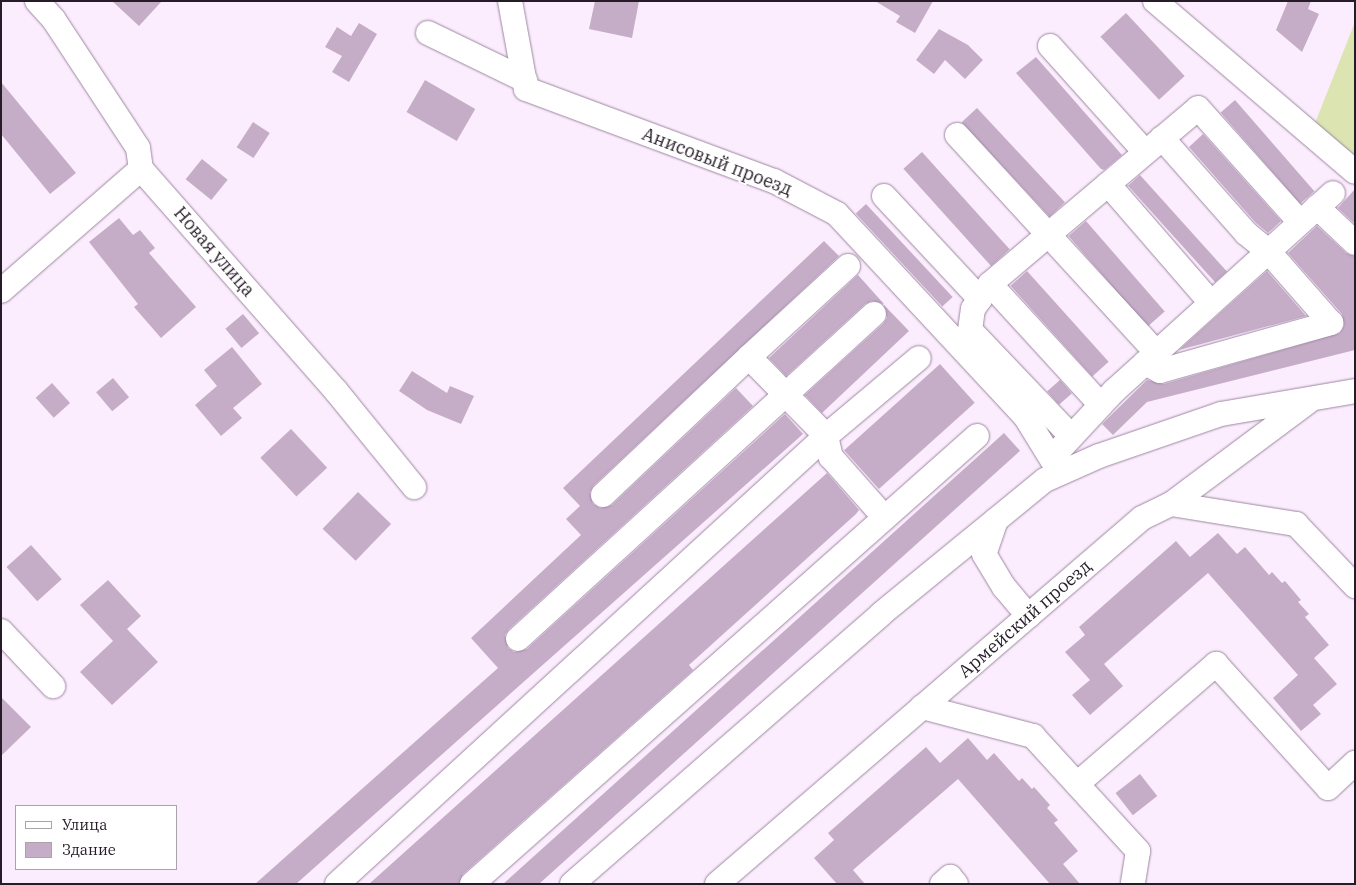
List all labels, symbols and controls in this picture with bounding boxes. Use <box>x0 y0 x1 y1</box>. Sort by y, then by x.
street label: Анисовый проезд <box>639 123 795 201</box>
street label: Новая улица <box>169 203 259 301</box>
street label: Армейский проезд <box>954 555 1096 683</box>
legend <box>15 805 178 870</box>
text: Улица <box>62 815 107 834</box>
text: Здание <box>62 840 116 859</box>

